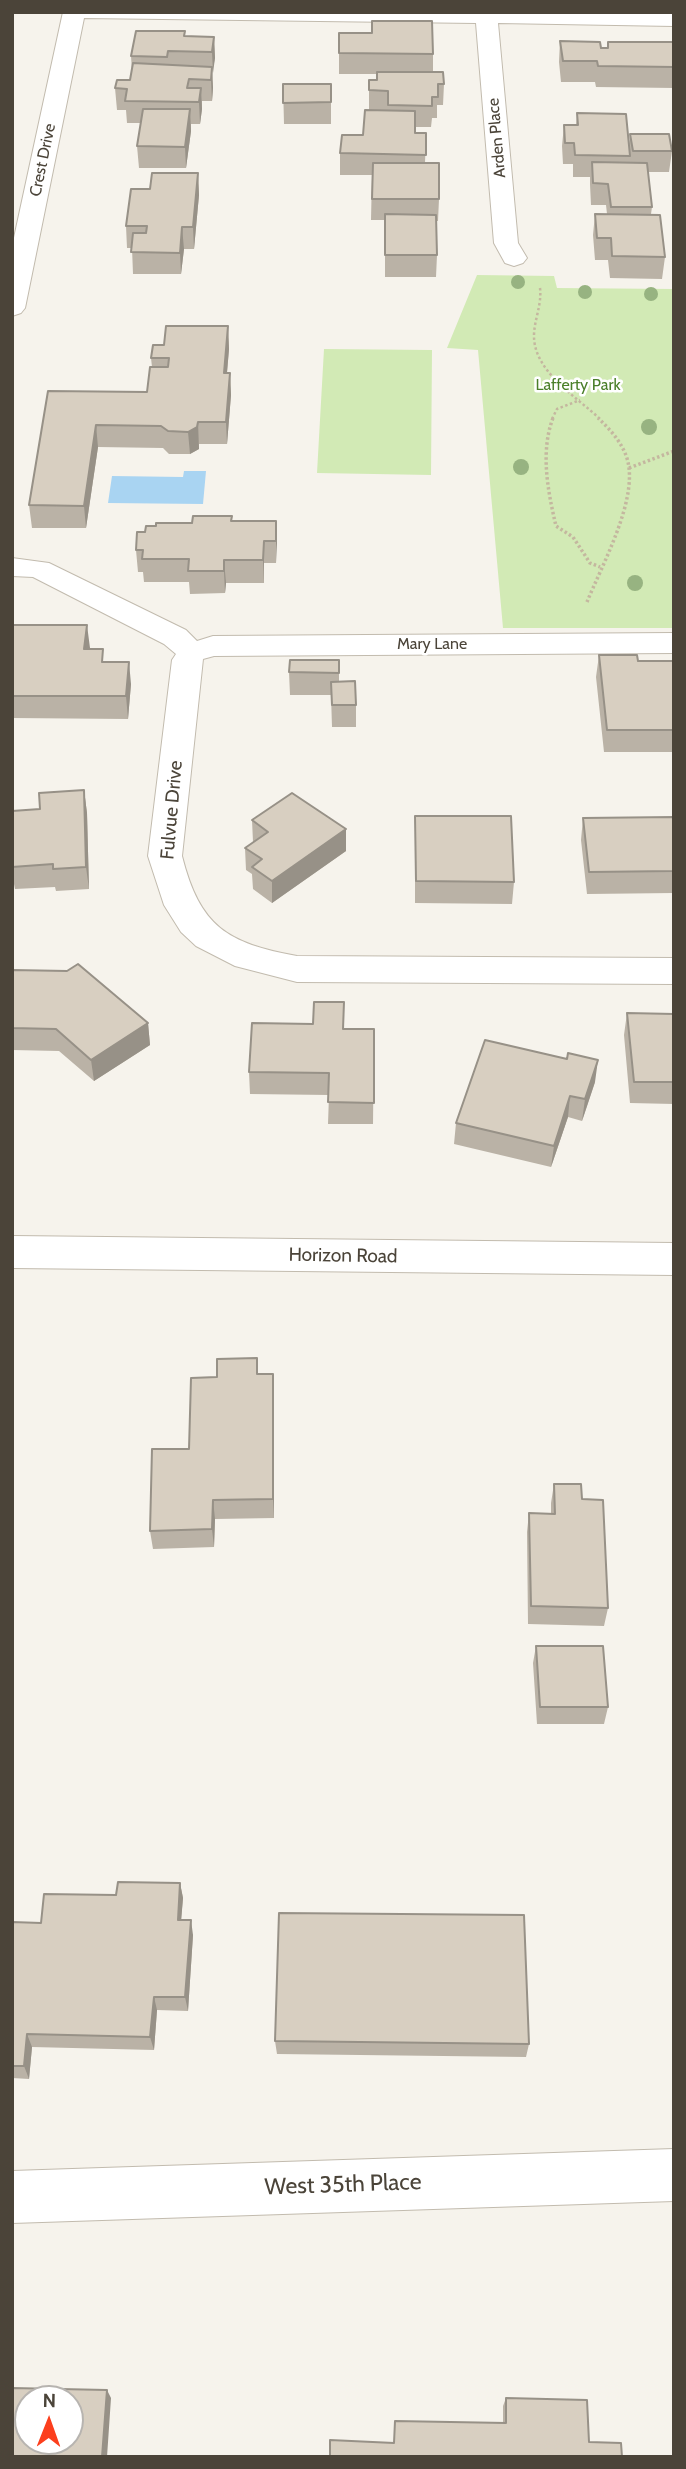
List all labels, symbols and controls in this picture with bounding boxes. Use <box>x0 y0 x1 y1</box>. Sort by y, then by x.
street label: Arden Place <box>484 97 510 179</box>
street label: Crest Drive <box>26 122 60 198</box>
park label: Lafferty Park <box>535 375 621 395</box>
street label: Mary Lane <box>397 634 467 654</box>
street label: Fulvue Drive <box>156 759 188 861</box>
street label: Horizon Road <box>288 1244 398 1268</box>
street label: West 35th Place <box>264 2168 422 2202</box>
north arrow <box>14 2385 84 2455</box>
text: N <box>42 2389 56 2412</box>

